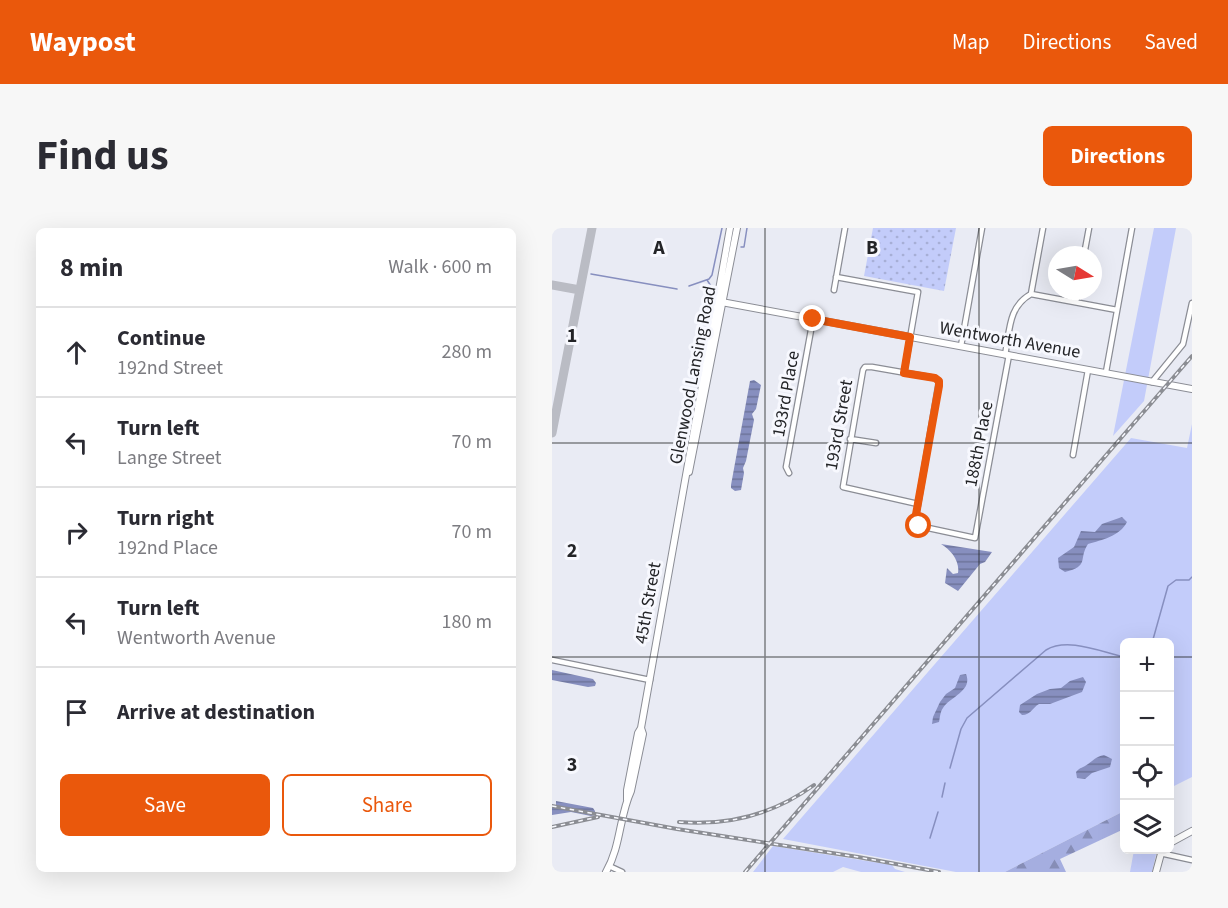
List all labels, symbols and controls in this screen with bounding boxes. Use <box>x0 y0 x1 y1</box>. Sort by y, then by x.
text: Waypost <box>30 22 136 62</box>
text: Map <box>952 27 990 57</box>
text: Directions <box>1023 27 1111 57</box>
text: Saved <box>1144 27 1198 57</box>
text: Find us <box>36 126 169 186</box>
button: Directions <box>1043 126 1192 186</box>
text: A <box>652 234 665 262</box>
text: B <box>866 234 878 262</box>
north arrow <box>1048 246 1102 300</box>
text: 8 min <box>60 249 123 286</box>
text: Walk · 600 m <box>388 253 492 281</box>
street label: Glenwood Lansing Road <box>663 284 723 466</box>
route end <box>799 305 825 331</box>
street label: Wentworth Avenue <box>937 315 1083 365</box>
text: Continue <box>117 322 206 354</box>
text: 1 <box>567 322 577 350</box>
icon: ahead <box>60 336 93 369</box>
text: 280 m <box>442 338 492 366</box>
street label: 193rd Place <box>766 349 806 439</box>
text: 192nd Street <box>117 354 223 382</box>
street label: 193rd Street <box>819 378 859 472</box>
street label: 188th Place <box>958 399 1000 489</box>
text: Turn left <box>117 412 199 444</box>
icon: left <box>60 426 93 459</box>
text: 70 m <box>452 428 492 456</box>
text: Lange Street <box>117 444 222 472</box>
text: Turn right <box>117 502 214 534</box>
route start <box>905 512 931 538</box>
icon: right <box>60 516 93 549</box>
text: 70 m <box>452 518 492 546</box>
text: 192nd Place <box>117 534 218 562</box>
text: 2 <box>567 537 577 565</box>
street label: 45th Street <box>629 560 667 646</box>
text: Turn left <box>117 592 199 624</box>
icon: left <box>60 606 93 639</box>
text: 180 m <box>442 608 492 636</box>
text: Wentworth Avenue <box>117 624 276 652</box>
map controls <box>1120 638 1174 854</box>
button: + <box>1120 638 1174 692</box>
button: − <box>1120 692 1174 746</box>
icon: arrive <box>60 696 93 729</box>
text: Arrive at destination <box>117 696 315 728</box>
button: locate <box>1120 746 1174 800</box>
text: 3 <box>567 751 577 779</box>
button: Save <box>60 774 270 836</box>
button: Share <box>282 774 492 836</box>
button: layers <box>1120 800 1174 854</box>

